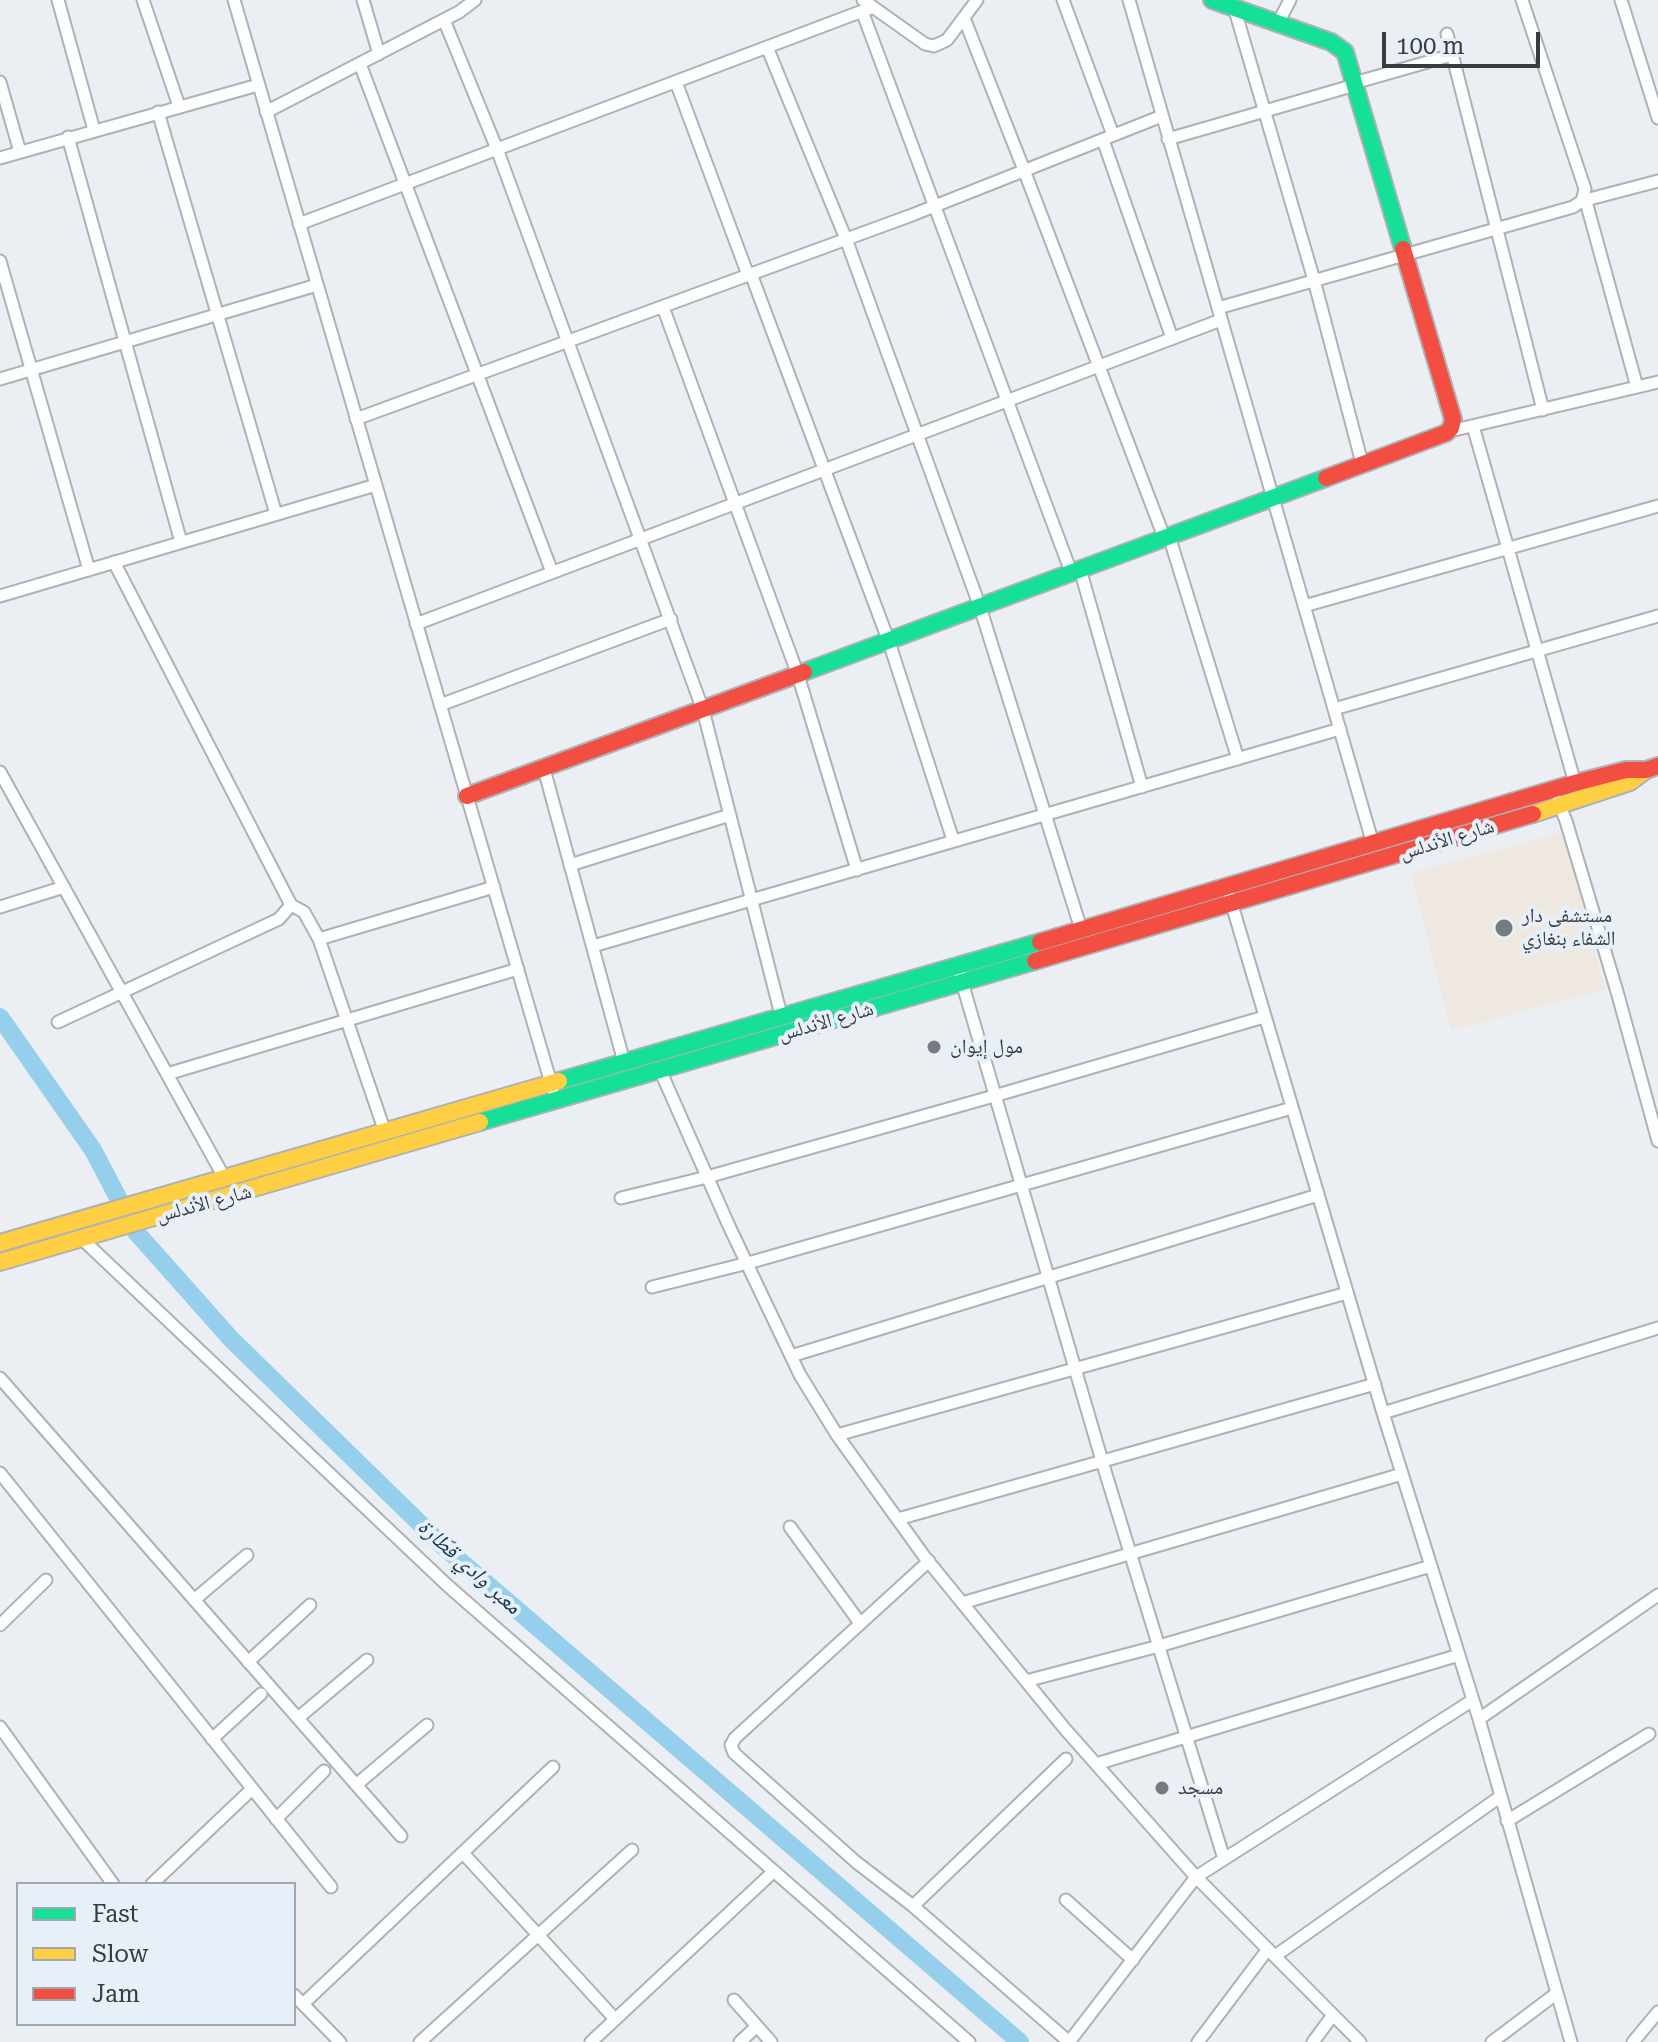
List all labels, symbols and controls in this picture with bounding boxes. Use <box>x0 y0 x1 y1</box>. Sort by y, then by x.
scale bar <box>1386 16 1544 66</box>
text: 100 m <box>1396 32 1464 60</box>
street label: شارع الأندلس <box>1397 814 1497 866</box>
place label: مستشفى دار الشفاء بنغازي <box>1522 904 1616 951</box>
marker: مستشفى دار الشفاء بنغازي <box>1493 917 1515 939</box>
street label: شارع الأندلس <box>776 997 876 1047</box>
place label: مول إيوان <box>950 1035 1023 1059</box>
marker: مول إيوان <box>925 1038 943 1056</box>
street label: شارع الأندلس <box>154 1180 254 1228</box>
water label: معبر وادي قطّارة <box>412 1514 526 1620</box>
place label: مسجد <box>1178 1776 1223 1800</box>
marker: مسجد <box>1153 1779 1171 1797</box>
legend <box>16 1882 296 2026</box>
text: Fast <box>92 1900 139 1928</box>
text: Slow <box>92 1940 148 1968</box>
text: Jam <box>92 1980 140 2008</box>

